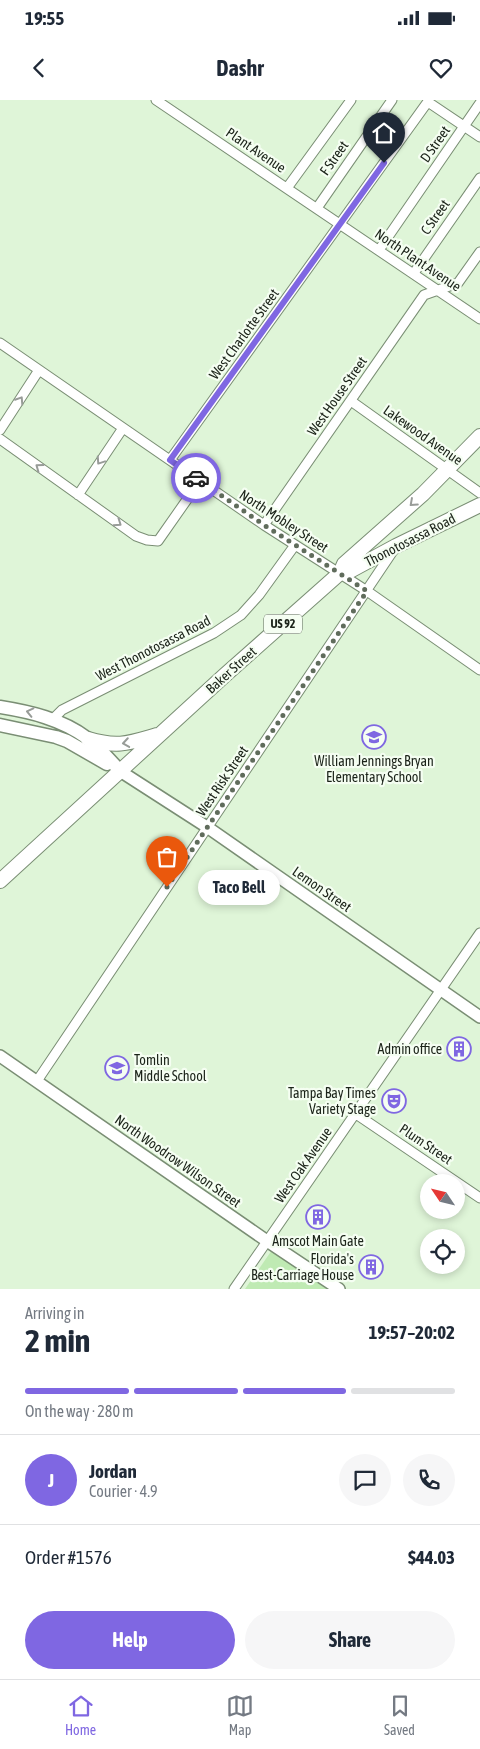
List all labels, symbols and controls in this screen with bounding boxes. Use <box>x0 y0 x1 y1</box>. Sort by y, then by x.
text: 19:55 <box>25 7 64 29</box>
icon: back <box>25 54 53 82</box>
icon: heart <box>427 54 455 82</box>
text: Dashr <box>216 55 264 81</box>
pin <box>363 112 405 163</box>
icon: home <box>370 119 398 147</box>
street label: D Street <box>417 123 453 165</box>
street label: Plant Avenue <box>223 124 289 176</box>
street label: F Street <box>316 138 352 178</box>
street label: C Street <box>417 196 453 238</box>
street label: North Plant Avenue <box>372 225 464 295</box>
street label: West Charlotte Street <box>206 286 282 382</box>
street label: West House Street <box>304 354 370 438</box>
one-way arrow <box>13 396 23 405</box>
street label: Lakewood Avenue <box>380 402 466 468</box>
courier <box>171 453 221 503</box>
one-way arrow <box>97 456 106 465</box>
one-way arrow <box>35 464 45 473</box>
icon: car <box>182 464 210 492</box>
street label: North Mobley Street <box>237 486 331 556</box>
one-way arrow <box>410 497 419 506</box>
street label: Thonotosassa Road <box>362 510 458 570</box>
one-way arrow <box>112 517 121 526</box>
street label: West Thonotosassa Road <box>93 612 213 684</box>
road number: US 92 <box>264 614 302 634</box>
street label: Baker Street <box>203 643 259 697</box>
one-way arrow <box>25 707 34 718</box>
school or university icon: William Jennings Bryan Elementary School <box>361 724 387 750</box>
one-way arrow <box>121 737 129 748</box>
street label: West Risk Street <box>193 743 251 819</box>
place label: William Jennings Bryan Elementary School <box>314 753 434 785</box>
pin <box>146 836 188 887</box>
icon: bag <box>153 843 181 871</box>
street label: Lemon Street <box>290 863 354 915</box>
callout: Taco Bell <box>197 870 280 904</box>
text: Taco Bell <box>213 878 265 896</box>
building icon: Admin office <box>446 1036 472 1062</box>
place label: Admin office <box>378 1041 442 1057</box>
place label: Tomlin Middle School <box>134 1052 207 1084</box>
school or university icon: Tomlin Middle School <box>104 1055 130 1081</box>
place label: Tampa Bay Times Variety Stage <box>288 1085 376 1117</box>
theatre icon: Tampa Bay Times Variety Stage <box>381 1088 407 1114</box>
street label: North Woodrow Wilson Street <box>112 1111 244 1211</box>
street label: Plum Street <box>397 1121 455 1167</box>
street label: West Oak Avenue <box>271 1124 335 1206</box>
north arrow <box>420 1174 465 1219</box>
map controls <box>420 1174 465 1274</box>
building icon: Amscot Main Gate <box>305 1204 331 1230</box>
button: locate <box>420 1229 465 1274</box>
place label: Amscot Main Gate <box>272 1233 364 1249</box>
place label: Florida's Best-Carriage House <box>251 1251 354 1283</box>
building icon: Florida's Best-Carriage House <box>358 1254 384 1280</box>
text: Arriving in <box>25 1304 85 1322</box>
text: 19:57–20:02 <box>368 1321 455 1343</box>
text: 2 min <box>25 1322 90 1359</box>
text: On the way · 280 m <box>25 1402 134 1420</box>
button: chat <box>339 1454 391 1506</box>
button: phone <box>403 1454 455 1506</box>
text: Jordan <box>89 1460 137 1482</box>
text: J <box>48 1469 54 1491</box>
text: Courier · 4.9 <box>89 1482 158 1500</box>
text: Order #1576 <box>25 1546 112 1568</box>
text: $44.03 <box>408 1546 455 1568</box>
button: Help <box>25 1611 235 1669</box>
button: Share <box>245 1611 455 1669</box>
tab: Home <box>65 1692 96 1738</box>
tab: Map <box>226 1692 254 1738</box>
tab: Saved <box>384 1692 415 1738</box>

